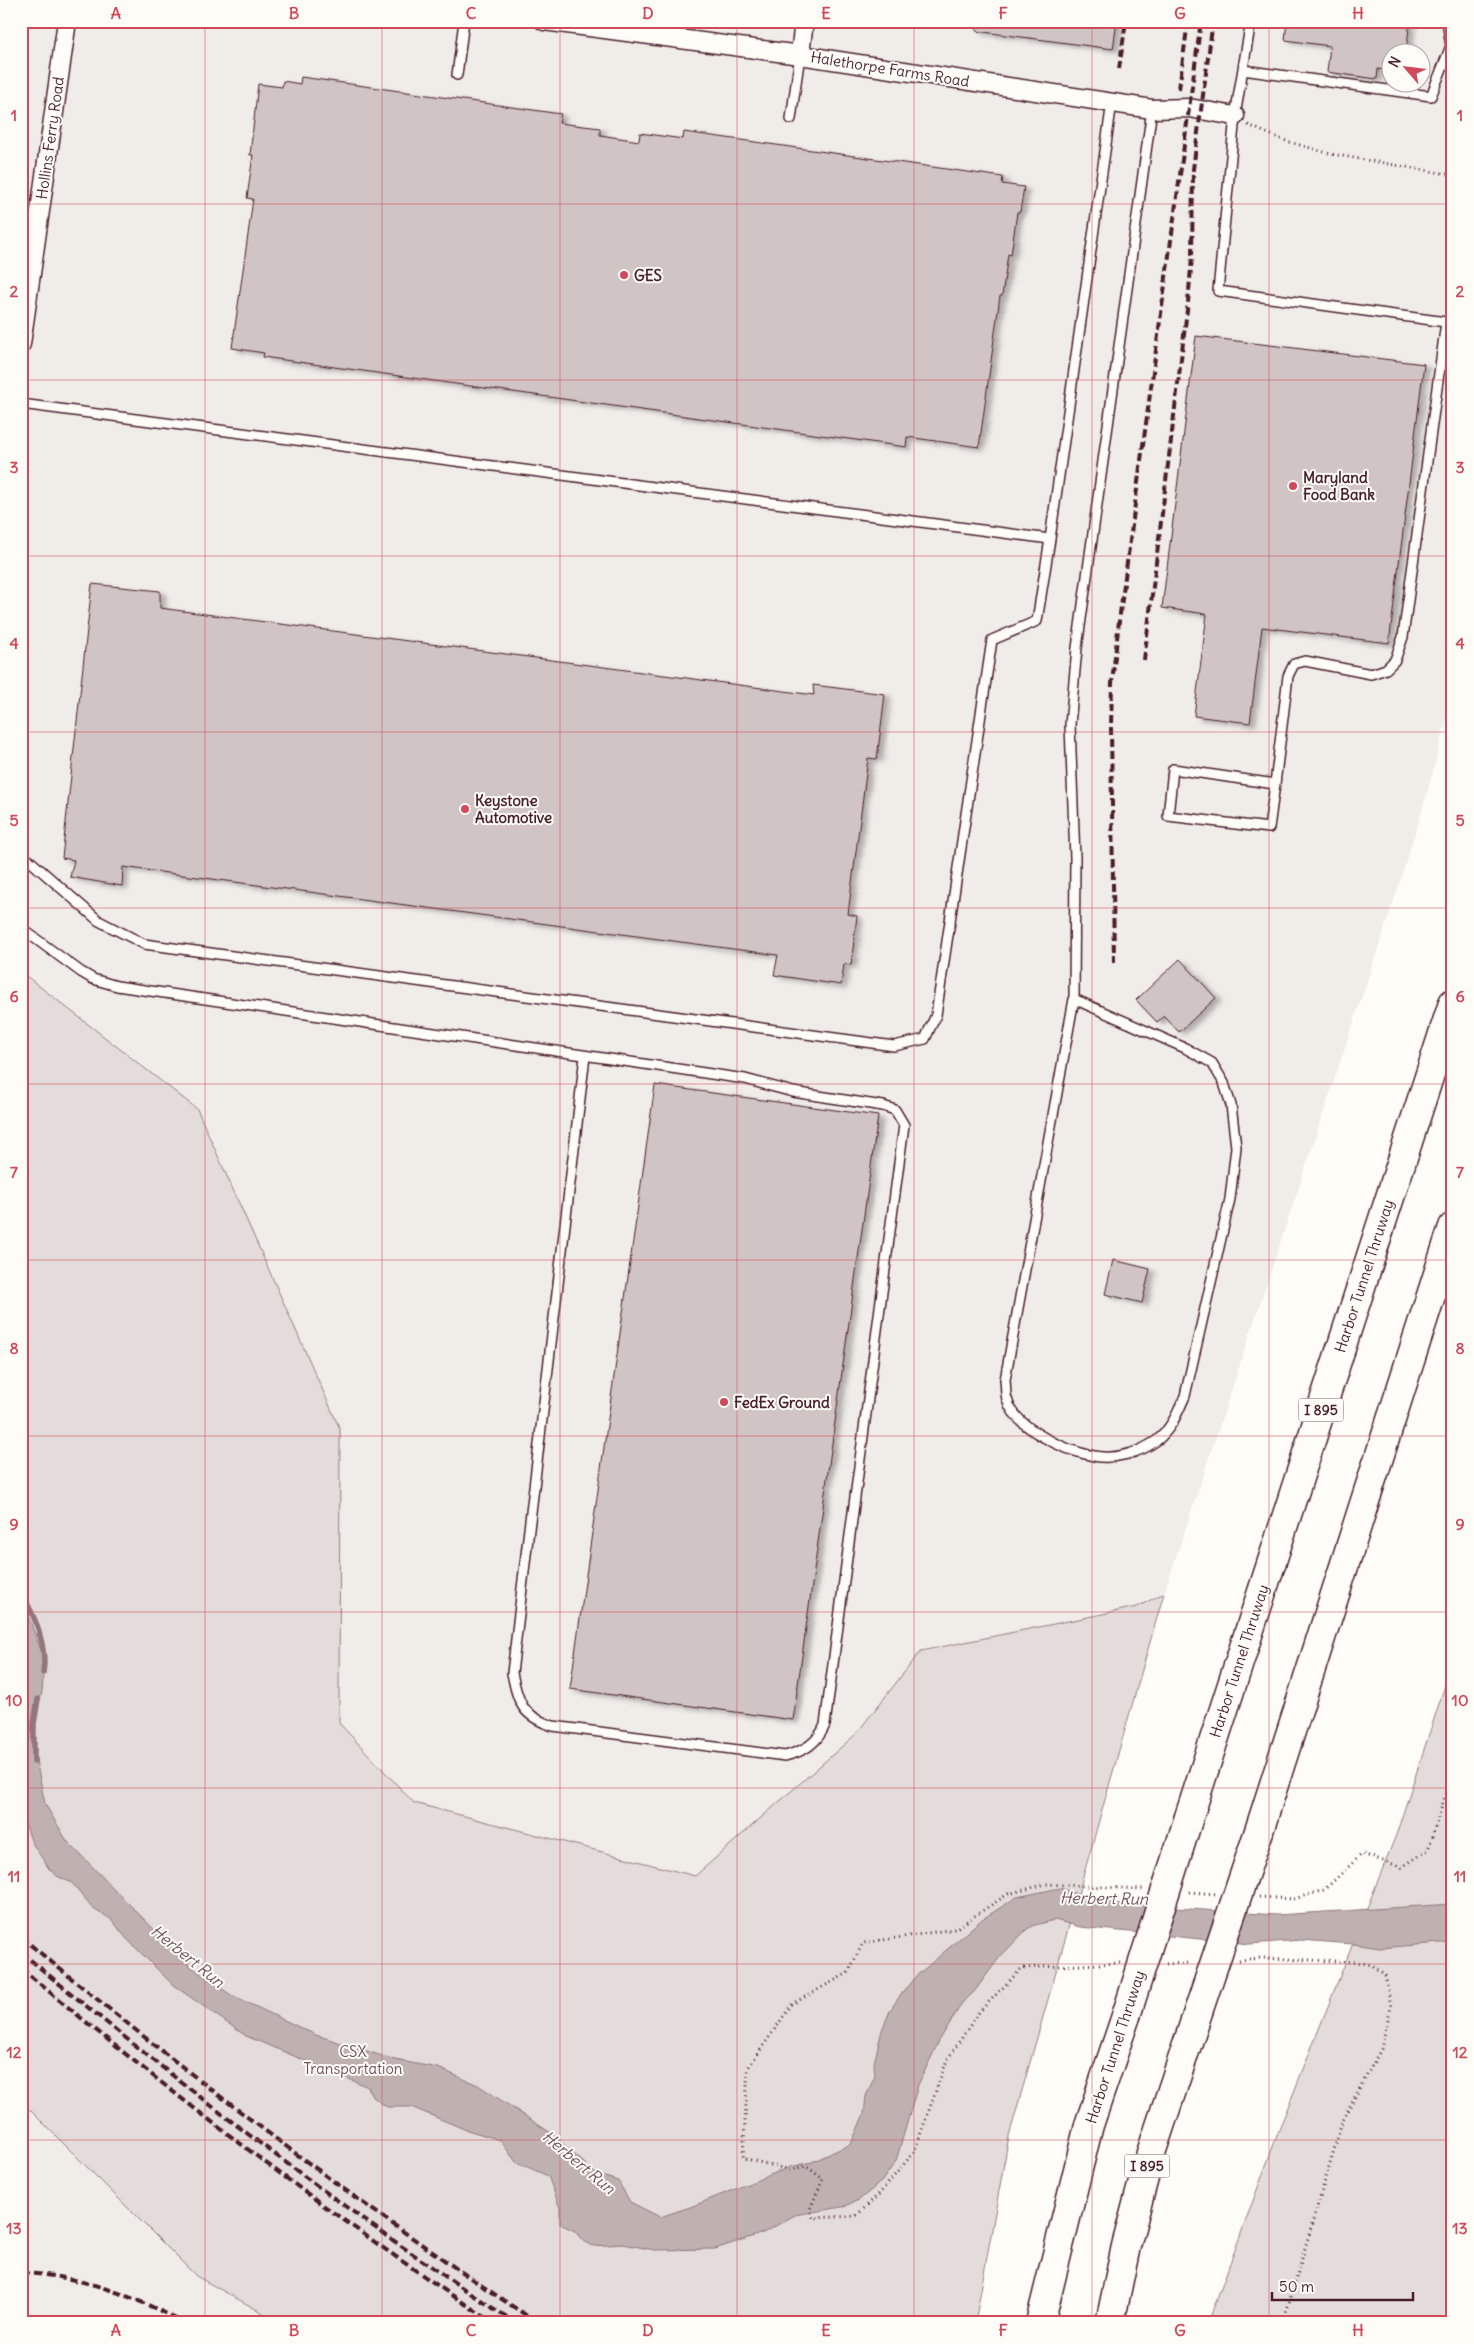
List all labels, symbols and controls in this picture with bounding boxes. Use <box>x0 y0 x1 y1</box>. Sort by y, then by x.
text: A <box>111 3 121 23</box>
text: B <box>289 3 300 23</box>
text: C <box>466 3 477 23</box>
text: D <box>642 3 654 23</box>
text: E <box>821 3 831 23</box>
text: F <box>998 3 1008 23</box>
text: G <box>1174 3 1186 23</box>
text: H <box>1352 3 1364 23</box>
north arrow <box>1382 42 1432 92</box>
street label: Halethorpe Farms Road <box>809 47 971 91</box>
text: N <box>1384 53 1405 70</box>
street label: Hollins Ferry Road <box>32 75 68 201</box>
text: 1 <box>11 105 17 125</box>
text: 1 <box>1457 105 1463 125</box>
place label: GES <box>634 266 662 285</box>
marker: GES <box>618 269 630 281</box>
text: 2 <box>10 281 19 301</box>
text: 2 <box>1456 281 1465 301</box>
text: 3 <box>9 457 19 477</box>
text: 3 <box>1455 457 1465 477</box>
place label: Maryland Food Bank <box>1303 468 1375 504</box>
marker: Maryland Food Bank <box>1287 480 1299 492</box>
text: 4 <box>9 633 19 653</box>
text: 4 <box>1455 633 1465 653</box>
place label: Keystone Automotive <box>475 791 552 827</box>
marker: Keystone Automotive <box>459 803 471 815</box>
text: 5 <box>9 810 19 830</box>
text: 5 <box>1455 810 1465 830</box>
text: 6 <box>9 986 19 1006</box>
text: 6 <box>1455 986 1465 1006</box>
text: 7 <box>10 1162 18 1182</box>
text: 7 <box>1456 1162 1464 1182</box>
street label: Harbor Tunnel Thruway <box>1330 1197 1398 1355</box>
text: 8 <box>9 1338 19 1358</box>
text: 8 <box>1455 1338 1465 1358</box>
place label: FedEx Ground <box>734 1393 830 1412</box>
marker: FedEx Ground <box>718 1396 730 1408</box>
road number: I 895 <box>1298 1398 1344 1422</box>
text: 9 <box>9 1514 19 1534</box>
text: 9 <box>1455 1514 1465 1534</box>
street label: Harbor Tunnel Thruway <box>1205 1582 1273 1740</box>
text: 10 <box>6 1690 22 1710</box>
text: 10 <box>1452 1690 1468 1710</box>
text: 11 <box>8 1866 20 1886</box>
text: 11 <box>1454 1866 1466 1886</box>
water label: Herbert Run <box>1060 1887 1149 1909</box>
water label: Herbert Run <box>147 1920 229 1992</box>
street label: Harbor Tunnel Thruway <box>1081 1968 1149 2126</box>
text: 12 <box>6 2042 22 2062</box>
park label: CSX Transportation <box>303 2042 403 2078</box>
text: 12 <box>1452 2042 1468 2062</box>
water label: Herbert Run <box>539 2126 620 2199</box>
road number: I 895 <box>1124 2154 1170 2178</box>
text: 13 <box>6 2218 22 2238</box>
text: 13 <box>1452 2218 1468 2238</box>
scale bar <box>1272 2269 1413 2301</box>
text: 50 m <box>1279 2277 1314 2296</box>
text: A <box>111 2320 121 2340</box>
text: B <box>289 2320 300 2340</box>
text: C <box>466 2320 477 2340</box>
text: D <box>642 2320 654 2340</box>
text: E <box>821 2320 831 2340</box>
text: F <box>998 2320 1008 2340</box>
text: G <box>1174 2320 1186 2340</box>
text: H <box>1352 2320 1364 2340</box>

